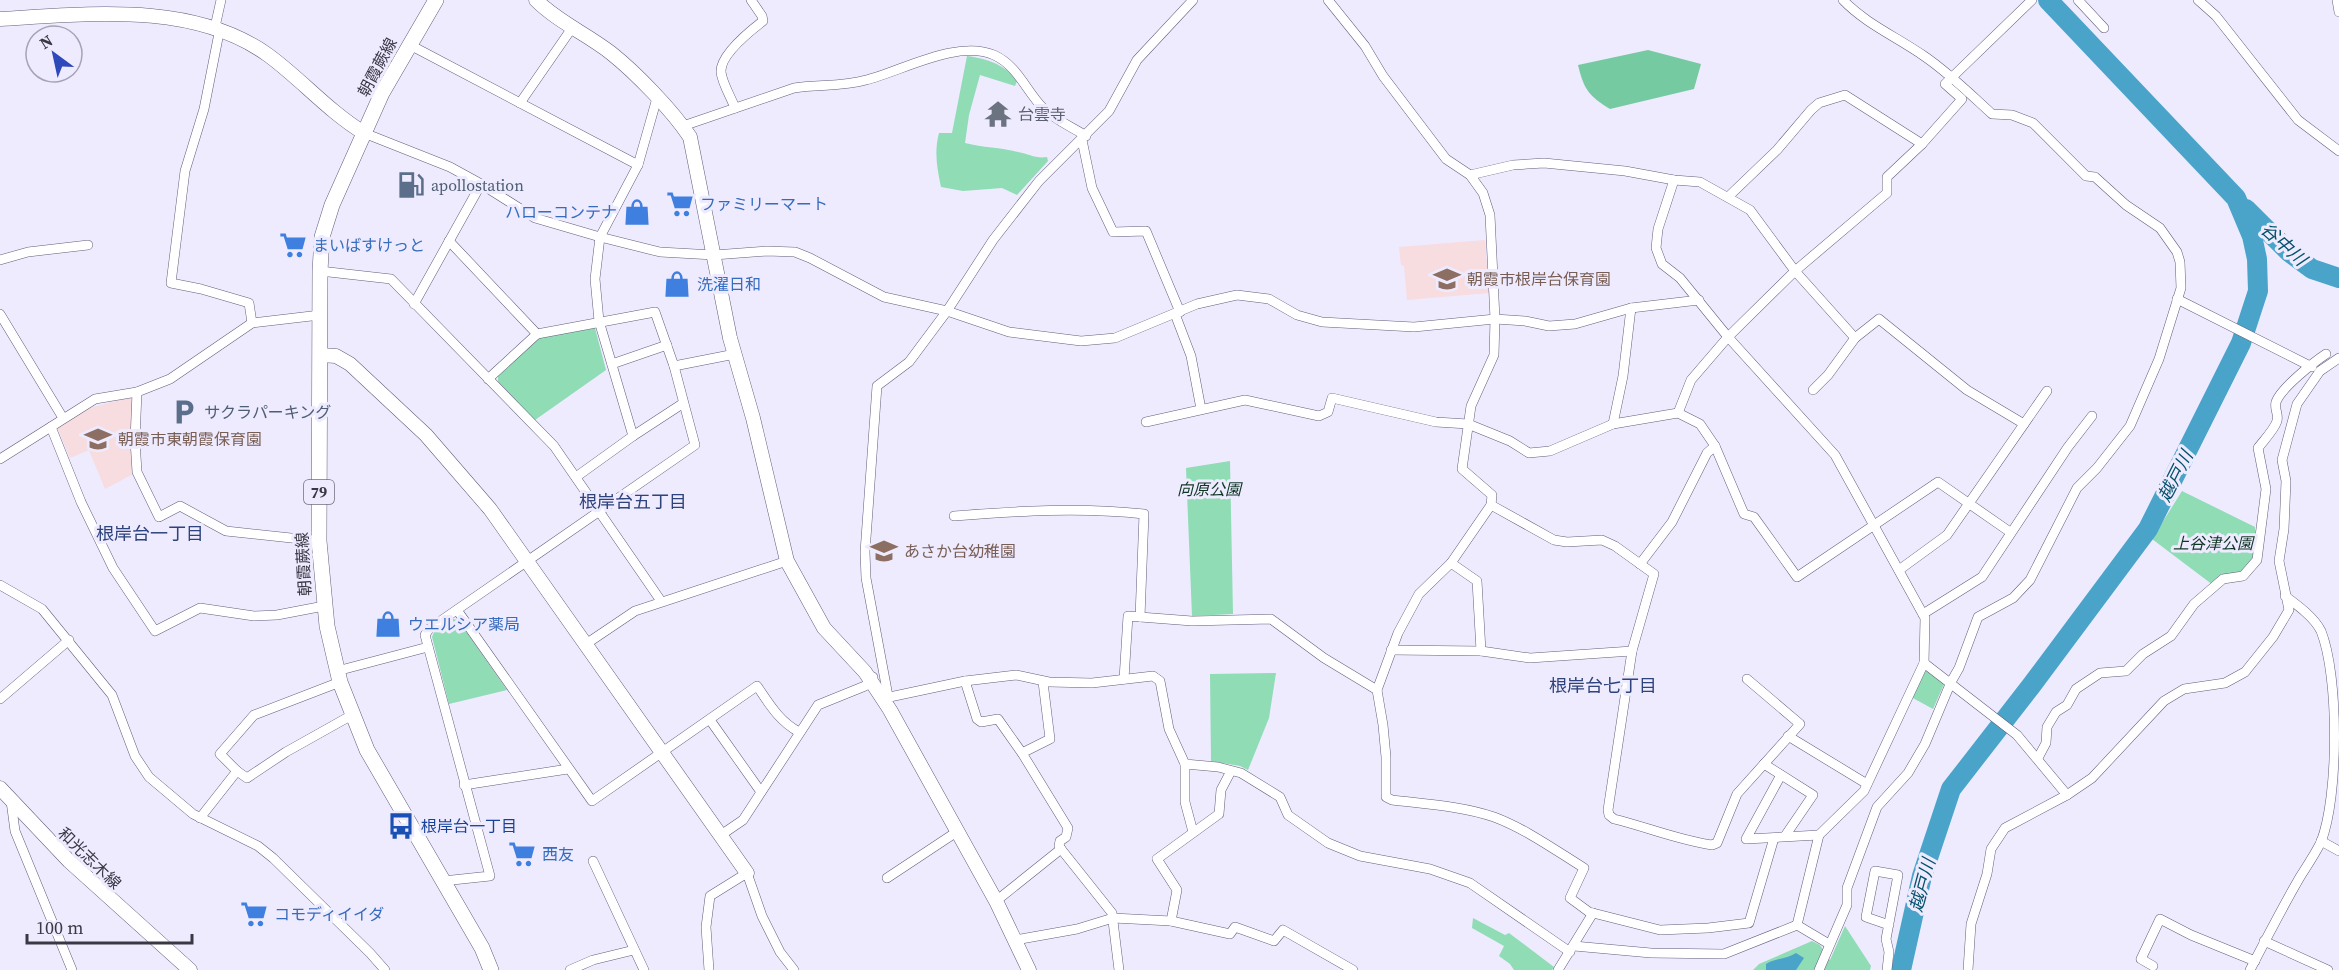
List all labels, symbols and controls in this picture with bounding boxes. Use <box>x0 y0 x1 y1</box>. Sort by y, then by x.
north arrow <box>24 24 84 84</box>
text: N <box>35 29 57 54</box>
street label: 朝霞蕨線 <box>352 34 402 100</box>
temple icon: 台雲寺 <box>983 99 1013 129</box>
place label: 台雲寺 <box>1018 103 1066 125</box>
fuel station icon: apollostation <box>396 170 426 200</box>
place label: apollostation <box>431 174 524 196</box>
supermarket icon: ファミリーマート <box>665 189 695 219</box>
place label: ファミリーマート <box>700 193 828 215</box>
shop icon: ハローコンテナ <box>622 197 652 227</box>
place label: ハローコンテナ <box>505 201 617 223</box>
water label: 谷中川 <box>2256 217 2314 273</box>
supermarket icon: まいばすけっと <box>278 230 308 260</box>
place label: まいばすけっと <box>313 234 425 256</box>
school or university icon: 朝霞市根岸台保育園 <box>1432 264 1462 294</box>
place label: 朝霞市根岸台保育園 <box>1467 268 1611 290</box>
shop icon: 洗濯日和 <box>662 269 692 299</box>
place label: 洗濯日和 <box>697 273 761 295</box>
parking icon: サクラパーキング <box>169 397 199 427</box>
place label: サクラパーキング <box>204 401 331 423</box>
school or university icon: 朝霞市東朝霞保育園 <box>83 424 113 454</box>
place label: 朝霞市東朝霞保育園 <box>118 428 262 450</box>
water label: 越戸川 <box>2152 444 2199 506</box>
park label: 向原公園 <box>1177 478 1243 500</box>
road number: 79 <box>304 480 334 504</box>
district label: 根岸台五丁目 <box>579 489 687 514</box>
district label: 根岸台一丁目 <box>96 521 204 546</box>
street label: 朝霞蕨線 <box>290 531 316 597</box>
park label: 上谷津公園 <box>2173 532 2255 554</box>
school or university icon: あさか台幼稚園 <box>869 536 899 566</box>
place label: あさか台幼稚園 <box>904 540 1016 562</box>
shop icon: ウエルシア薬局 <box>373 609 403 639</box>
place label: ウエルシア薬局 <box>408 613 520 635</box>
district label: 根岸台七丁目 <box>1549 673 1657 698</box>
bus stop icon: 根岸台一丁目 <box>386 811 416 841</box>
place label: 根岸台一丁目 <box>421 815 517 837</box>
street label: 和光志木線 <box>54 822 126 894</box>
supermarket icon: 西友 <box>507 839 537 869</box>
place label: 西友 <box>542 843 574 865</box>
water label: 越戸川 <box>1903 854 1942 914</box>
supermarket icon: コモディイイダ <box>239 899 269 929</box>
place label: コモディイイダ <box>274 903 384 925</box>
scale bar <box>27 907 192 945</box>
text: 100 m <box>36 915 83 940</box>

